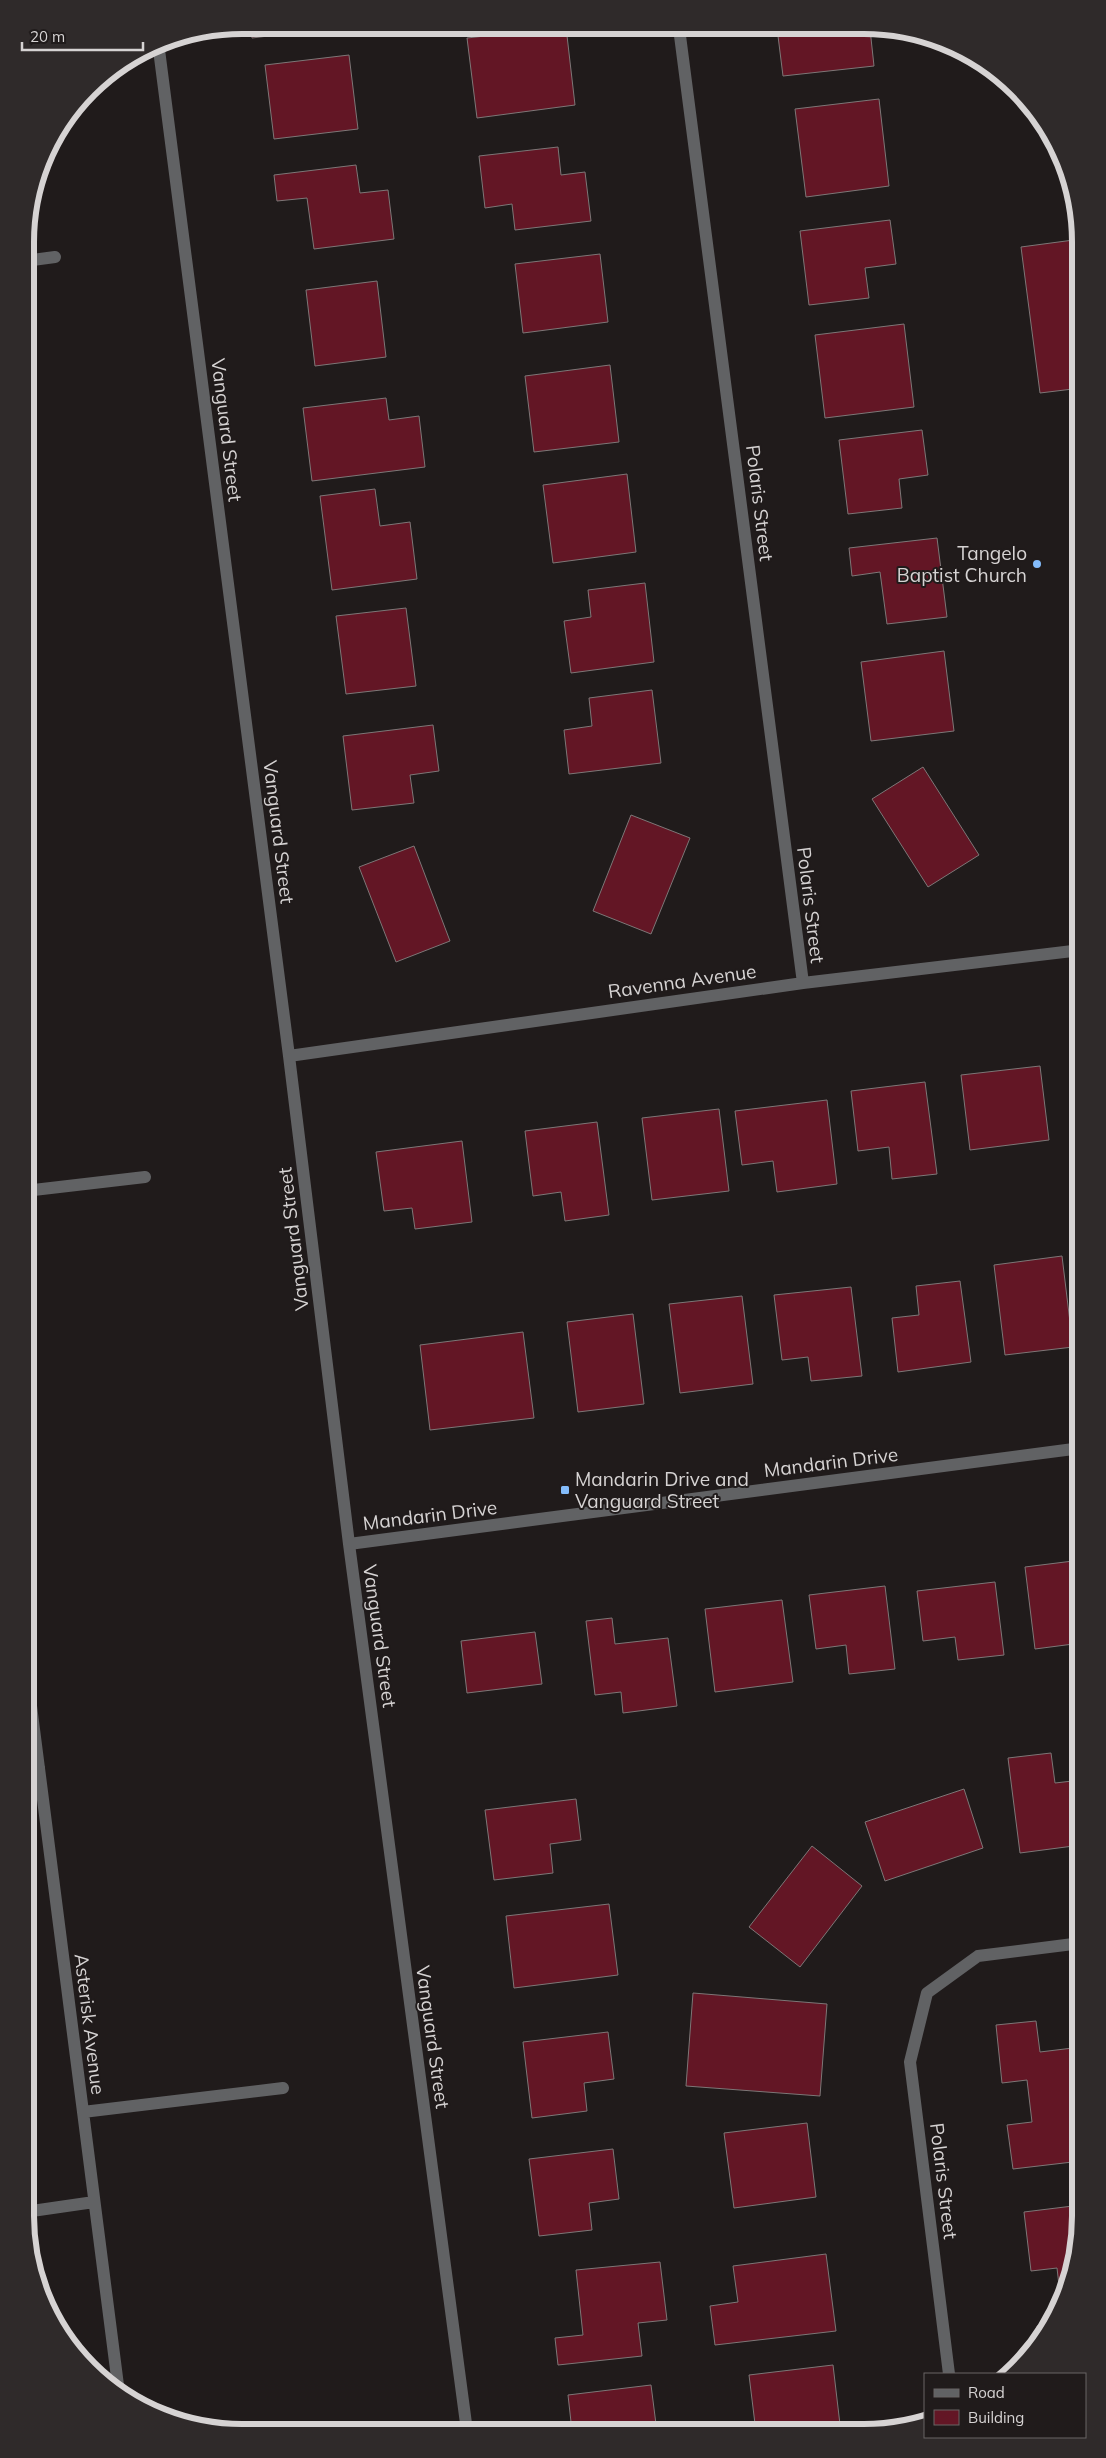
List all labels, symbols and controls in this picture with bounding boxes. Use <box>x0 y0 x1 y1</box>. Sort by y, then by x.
scale bar <box>22 20 144 52</box>
text: 20 m <box>30 27 65 46</box>
street label: Vanguard Street <box>206 357 248 503</box>
street label: Polaris Street <box>741 443 779 563</box>
place label: Tangelo Baptist Church <box>897 541 1027 587</box>
marker: Tangelo Baptist Church <box>1031 558 1043 570</box>
street label: Vanguard Street <box>258 759 300 905</box>
street label: Polaris Street <box>792 845 830 965</box>
street label: Ravenna Avenue <box>606 959 758 1003</box>
street label: Vanguard Street <box>272 1166 314 1312</box>
street label: Mandarin Drive <box>763 1442 899 1482</box>
place label: Mandarin Drive and Vanguard Street <box>575 1467 749 1513</box>
marker: Mandarin Drive and Vanguard Street <box>559 1484 571 1496</box>
street label: Mandarin Drive <box>362 1495 498 1535</box>
street label: Vanguard Street <box>358 1563 402 1709</box>
street label: Asterisk Avenue <box>69 1952 111 2096</box>
street label: Vanguard Street <box>411 1964 455 2110</box>
street label: Polaris Street <box>925 2121 963 2241</box>
legend <box>924 2373 1086 2438</box>
text: Road <box>968 2383 1005 2402</box>
text: Building <box>968 2408 1024 2427</box>

